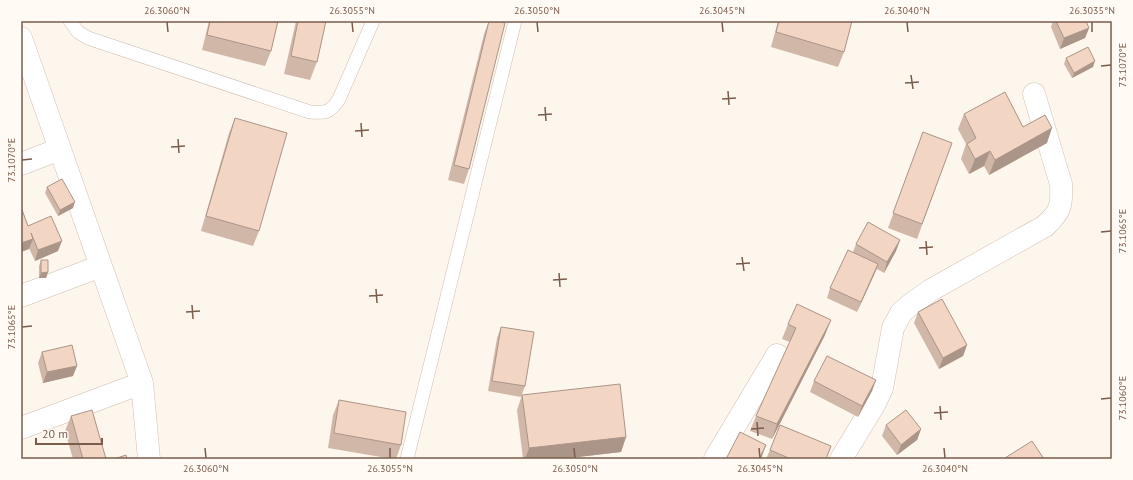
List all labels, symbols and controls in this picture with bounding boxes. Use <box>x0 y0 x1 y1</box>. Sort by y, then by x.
text: 26.3060°N <box>144 4 190 17</box>
text: 26.3055°N <box>329 4 375 17</box>
text: 26.3050°N <box>514 4 560 17</box>
text: 26.3045°N <box>699 4 745 17</box>
text: 26.3040°N <box>884 4 930 17</box>
text: 26.3035°N <box>1069 4 1115 17</box>
text: 73.1070°E <box>1116 43 1129 87</box>
text: 73.1070°E <box>5 138 18 182</box>
text: 73.1065°E <box>1116 209 1129 253</box>
text: 73.1065°E <box>5 305 18 349</box>
text: 73.1060°E <box>1116 376 1129 420</box>
scale bar <box>36 420 102 446</box>
text: 20 m <box>42 426 68 441</box>
text: 26.3060°N <box>183 462 229 475</box>
text: 26.3055°N <box>367 462 413 475</box>
text: 26.3050°N <box>552 462 598 475</box>
text: 26.3045°N <box>737 462 783 475</box>
text: 26.3040°N <box>922 462 968 475</box>

